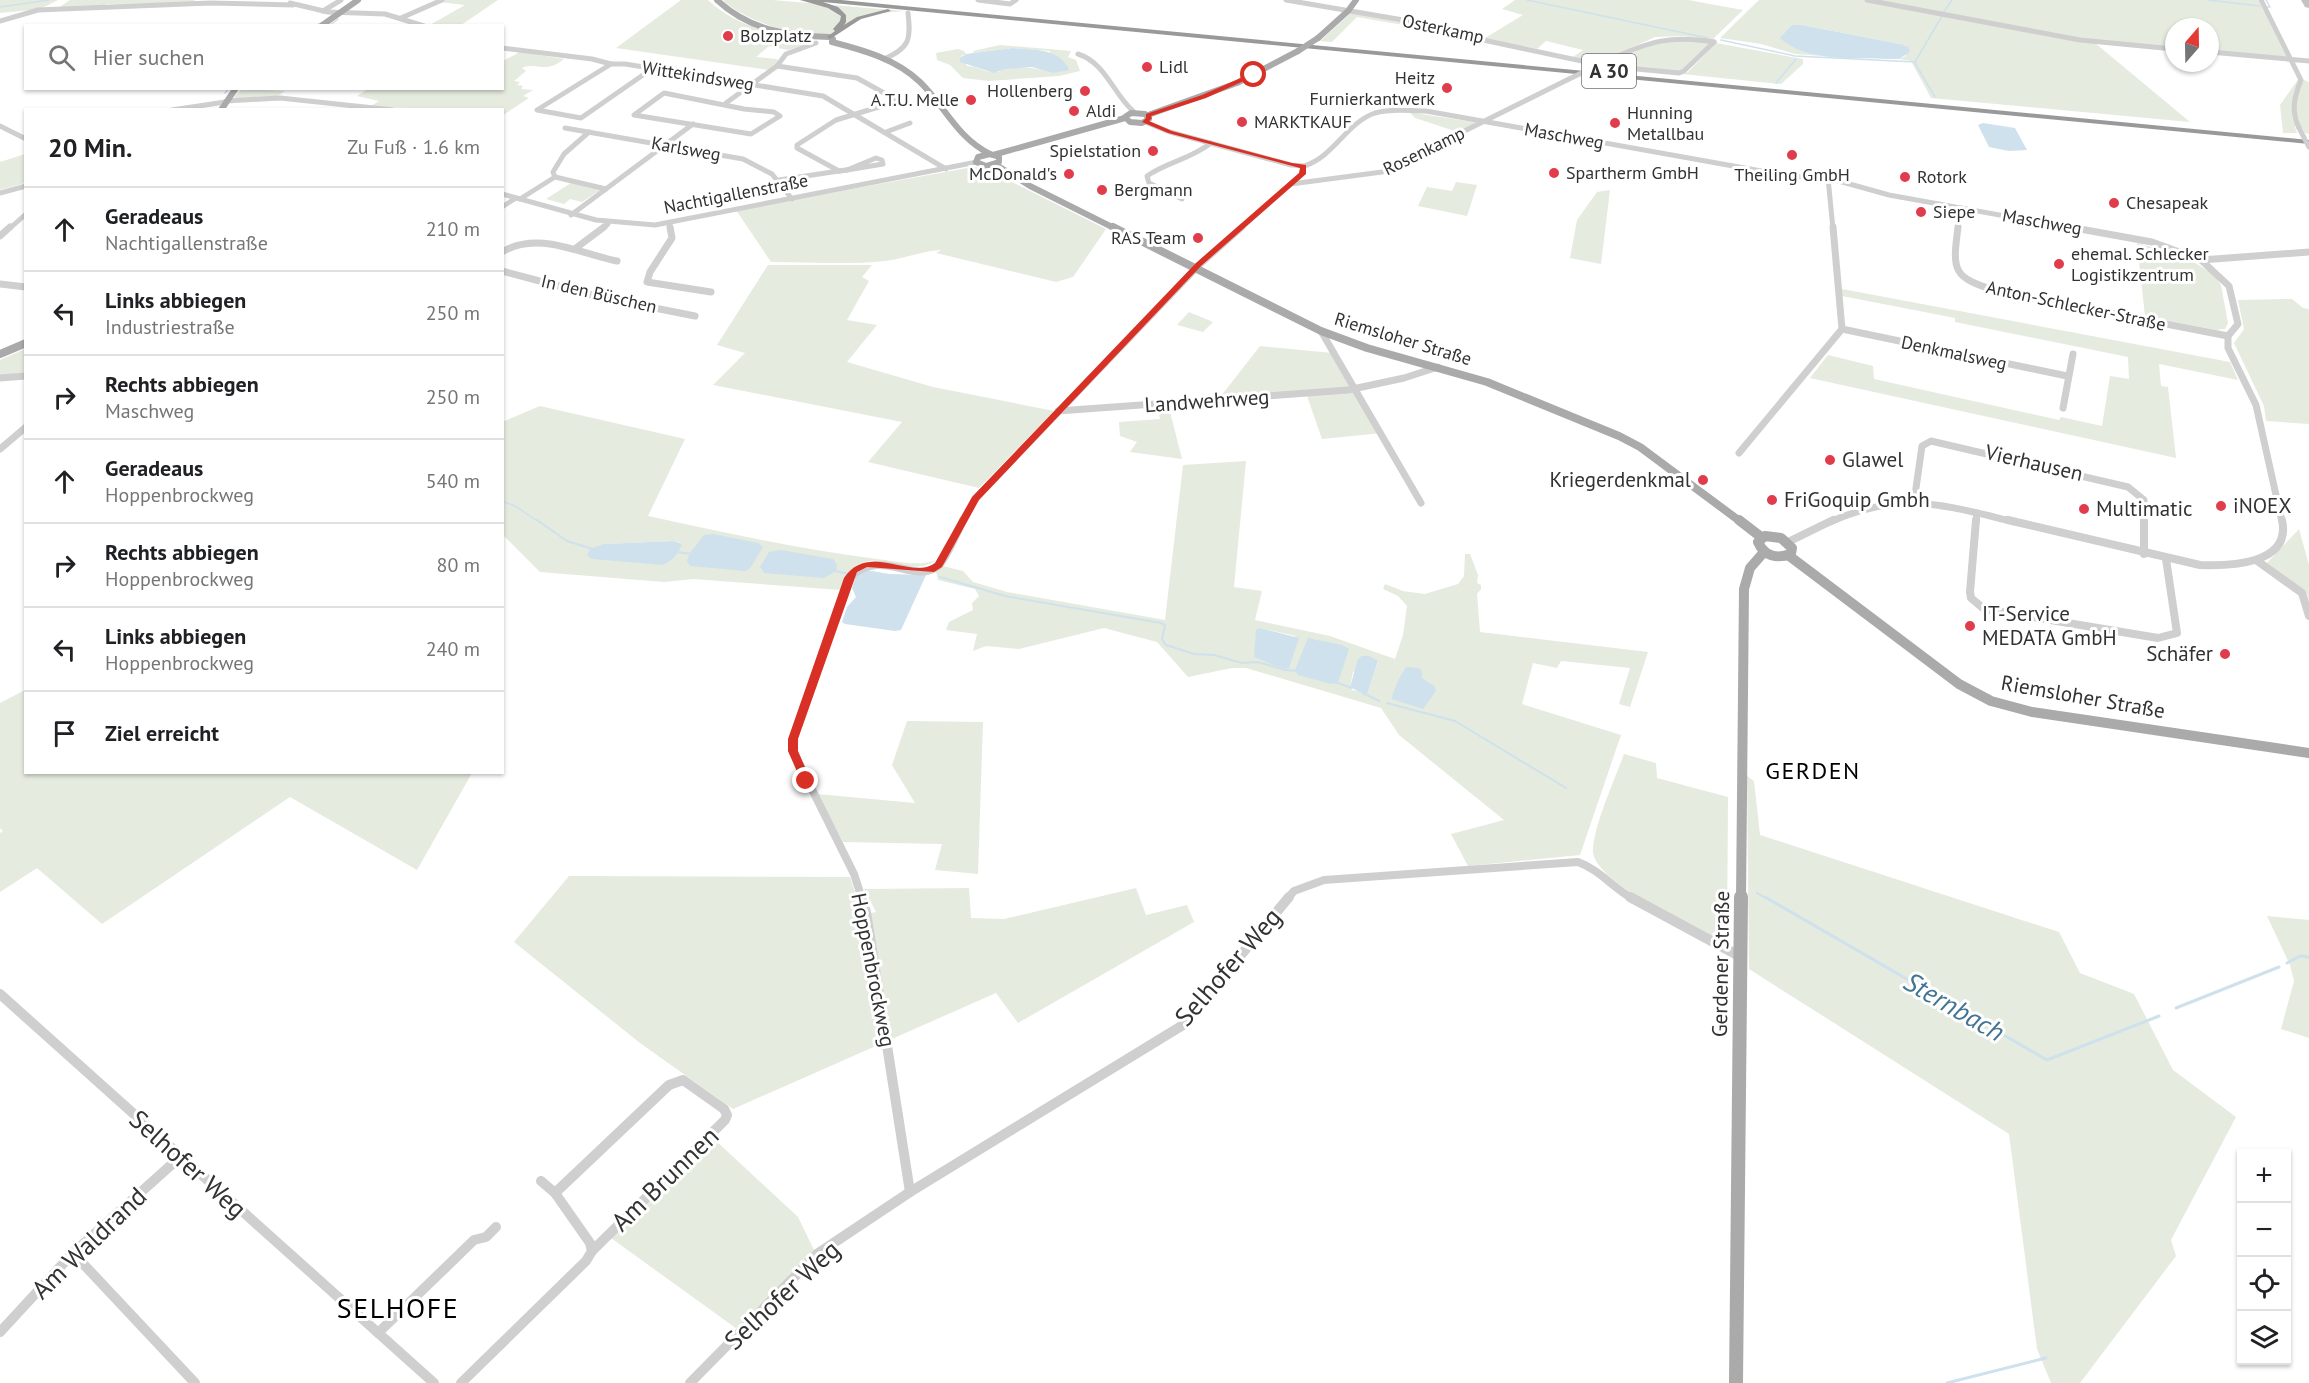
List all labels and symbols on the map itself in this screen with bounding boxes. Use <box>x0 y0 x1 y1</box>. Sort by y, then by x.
street label: Osterkamp <box>1400 9 1486 48</box>
north arrow <box>2165 18 2219 72</box>
place label: Bolzplatz <box>740 24 812 47</box>
marker: Bolzplatz <box>721 29 735 43</box>
road number: A 30 <box>1582 54 1636 88</box>
street label: Wittekindsweg <box>640 55 756 96</box>
place label: Lidl <box>1159 55 1189 78</box>
marker: Lidl <box>1140 60 1154 74</box>
route start <box>1240 61 1266 87</box>
place label: Heitz Furnierkantwerk <box>1310 66 1435 110</box>
place label: Hollenberg <box>987 79 1073 102</box>
marker: Heitz Furnierkantwerk <box>1440 81 1454 95</box>
marker: Hollenberg <box>1078 84 1092 98</box>
place label: A.T.U. Melle <box>871 88 959 111</box>
marker: A.T.U. Melle <box>964 93 978 107</box>
place label: Aldi <box>1086 99 1116 122</box>
place label: Hunning Metallbau <box>1627 101 1704 145</box>
marker: Aldi <box>1067 104 1081 118</box>
place label: MARKTKAUF <box>1254 110 1352 133</box>
marker: MARKTKAUF <box>1235 115 1249 129</box>
marker: Hunning Metallbau <box>1608 116 1622 130</box>
street label: Maschweg <box>1523 117 1606 154</box>
street label: Rosenkamp <box>1379 121 1468 180</box>
street label: Karlsweg <box>650 131 723 166</box>
place label: Spielstation <box>1049 139 1141 162</box>
marker: Spielstation <box>1146 144 1160 158</box>
marker: Theiling GmbH <box>1785 148 1799 162</box>
place label: Spartherm GmbH <box>1566 161 1699 184</box>
place label: McDonald's <box>969 162 1057 185</box>
place label: Theiling GmbH <box>1734 163 1850 186</box>
place label: Rotork <box>1917 165 1967 188</box>
marker: Spartherm GmbH <box>1547 166 1561 180</box>
marker: McDonald's <box>1062 167 1076 181</box>
street label: Nachtigallenstraße <box>662 168 810 219</box>
marker: Rotork <box>1898 170 1912 184</box>
place label: Bergmann <box>1114 178 1193 201</box>
marker: Bergmann <box>1095 183 1109 197</box>
place label: Chesapeak <box>2126 191 2209 214</box>
marker: Chesapeak <box>2107 196 2121 210</box>
place label: Siepe <box>1933 200 1975 223</box>
street label: Maschweg <box>2001 203 2084 240</box>
marker: Siepe <box>1914 205 1928 219</box>
place label: RAS Team <box>1111 226 1186 249</box>
marker: RAS Team <box>1191 231 1205 245</box>
place label: ehemal. Schlecker Logistikzentrum <box>2071 242 2209 286</box>
marker: ehemal. Schlecker Logistikzentrum <box>2052 257 2066 271</box>
street label: In den Büschen <box>539 269 659 318</box>
street label: Anton-Schlecker-Straße <box>1984 275 2168 336</box>
street label: Riemsloher Straße <box>1332 307 1475 370</box>
street label: Denkmalsweg <box>1899 330 2009 375</box>
street label: Landwehrweg <box>1144 383 1270 418</box>
street label: Vierhausen <box>1982 438 2086 487</box>
place label: Glawel <box>1842 446 1903 473</box>
marker: Glawel <box>1823 453 1837 467</box>
place label: Kriegerdenkmal <box>1549 466 1691 493</box>
marker: Kriegerdenkmal <box>1696 473 1710 487</box>
place label: FriGoquip Gmbh <box>1784 486 1930 513</box>
place label: iNOEX <box>2233 492 2291 519</box>
marker: FriGoquip Gmbh <box>1765 493 1779 507</box>
place label: Multimatic <box>2096 495 2193 522</box>
marker: iNOEX <box>2214 499 2228 513</box>
marker: Multimatic <box>2077 502 2091 516</box>
place label: IT-Service MEDATA GmbH <box>1982 600 2117 651</box>
marker: IT-Service MEDATA GmbH <box>1963 619 1977 633</box>
place label: Schäfer <box>2146 640 2213 667</box>
marker: Schäfer <box>2218 647 2232 661</box>
street label: Riemsloher Straße <box>1999 669 2167 724</box>
district label: GERDEN <box>1765 755 1861 786</box>
route end <box>792 767 818 793</box>
street label: Hoppenbrockweg <box>845 891 902 1049</box>
street label: Gerdener Straße <box>1706 891 1735 1037</box>
street label: Selhofer Weg <box>1167 901 1288 1033</box>
water label: Sternbach <box>1898 964 2011 1048</box>
street label: Selhofer Weg <box>123 1102 254 1225</box>
street label: Am Brunnen <box>604 1119 725 1238</box>
street label: Am Waldrand <box>24 1179 153 1306</box>
street label: Selhofer Weg <box>717 1233 846 1357</box>
district label: SELHOFE <box>337 1289 459 1326</box>

